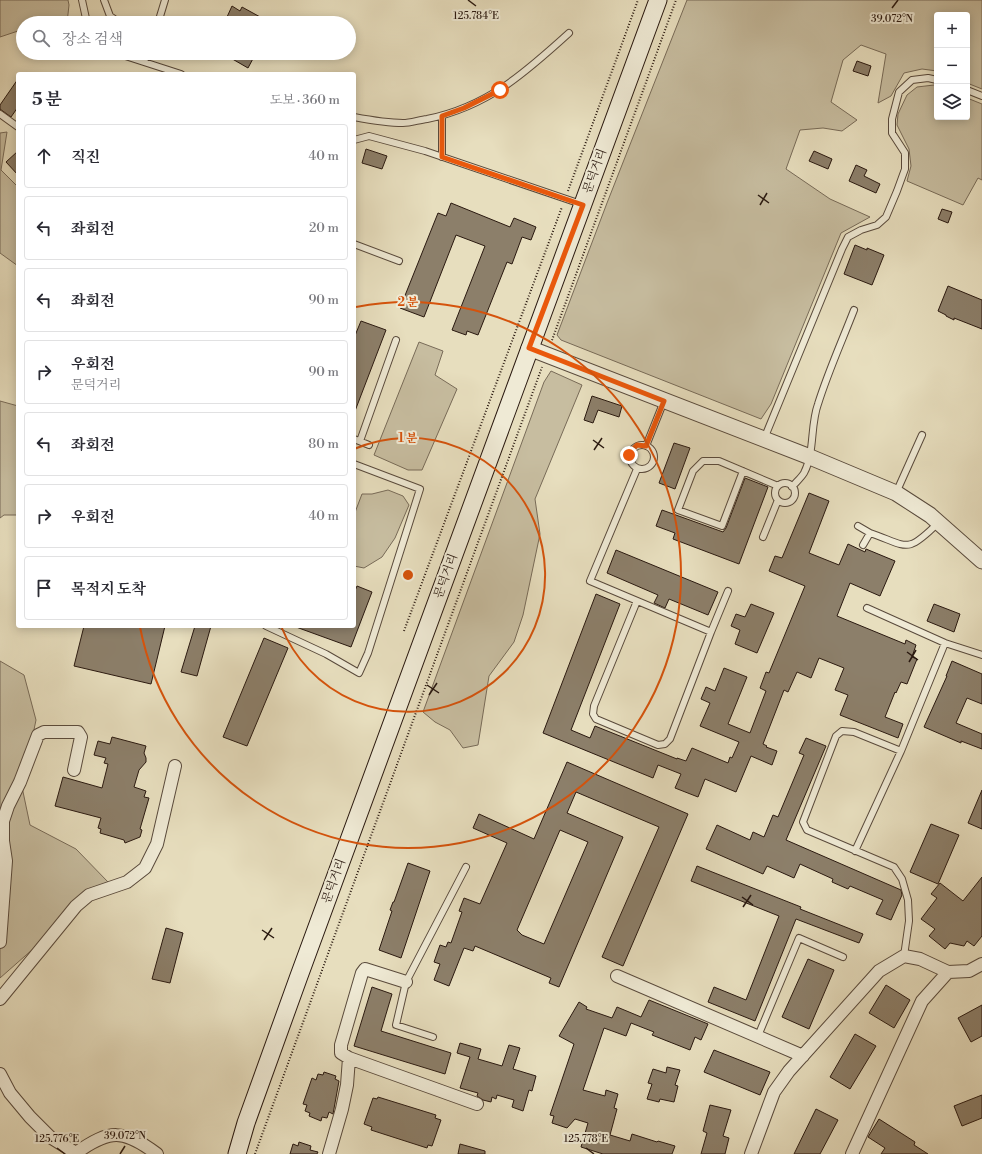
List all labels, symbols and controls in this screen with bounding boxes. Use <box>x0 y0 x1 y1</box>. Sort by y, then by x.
text: 125.784°E <box>453 10 499 22</box>
map controls <box>934 12 970 120</box>
button: + <box>934 12 970 48</box>
text: 39.072°N <box>871 13 914 25</box>
search box <box>16 16 356 60</box>
icon: search <box>30 27 52 49</box>
text: 장소 검색 <box>62 30 123 49</box>
button: − <box>934 48 970 84</box>
route start <box>491 81 509 99</box>
button: layers <box>934 84 970 120</box>
text: 5 분 <box>32 89 62 111</box>
text: 도보 · 360 m <box>270 92 340 108</box>
icon: ahead <box>33 145 55 167</box>
street label: 문덕거리 <box>580 147 610 195</box>
text: 직진 <box>71 148 100 167</box>
text: 40 m <box>309 148 339 164</box>
icon: left <box>33 217 55 239</box>
text: 좌회전 <box>71 220 114 239</box>
text: 20 m <box>309 220 339 236</box>
icon: left <box>33 289 55 311</box>
text: 좌회전 <box>71 292 114 311</box>
text: 90 m <box>308 292 339 308</box>
text: 2 분 <box>397 295 419 310</box>
text: 우회전 <box>71 355 114 374</box>
icon: right <box>33 361 55 383</box>
text: 90 m <box>308 364 339 380</box>
text: 문덕거리 <box>71 377 121 393</box>
text: 1 분 <box>398 431 418 446</box>
icon: left <box>33 433 55 455</box>
text: 좌회전 <box>71 436 114 455</box>
text: 80 m <box>308 436 339 452</box>
route end <box>620 446 638 464</box>
icon: right <box>33 505 55 527</box>
text: 우회전 <box>71 508 114 527</box>
text: 40 m <box>309 508 339 524</box>
street label: 문덕거리 <box>431 552 461 600</box>
centre of rings <box>401 568 415 582</box>
icon: arrive <box>33 577 55 599</box>
text: 목적지 도착 <box>71 580 146 599</box>
street label: 문덕거리 <box>319 857 349 905</box>
text: 39.072°N <box>104 1130 147 1142</box>
text: 125.776°E <box>35 1133 79 1145</box>
text: 125.778°E <box>564 1133 608 1145</box>

